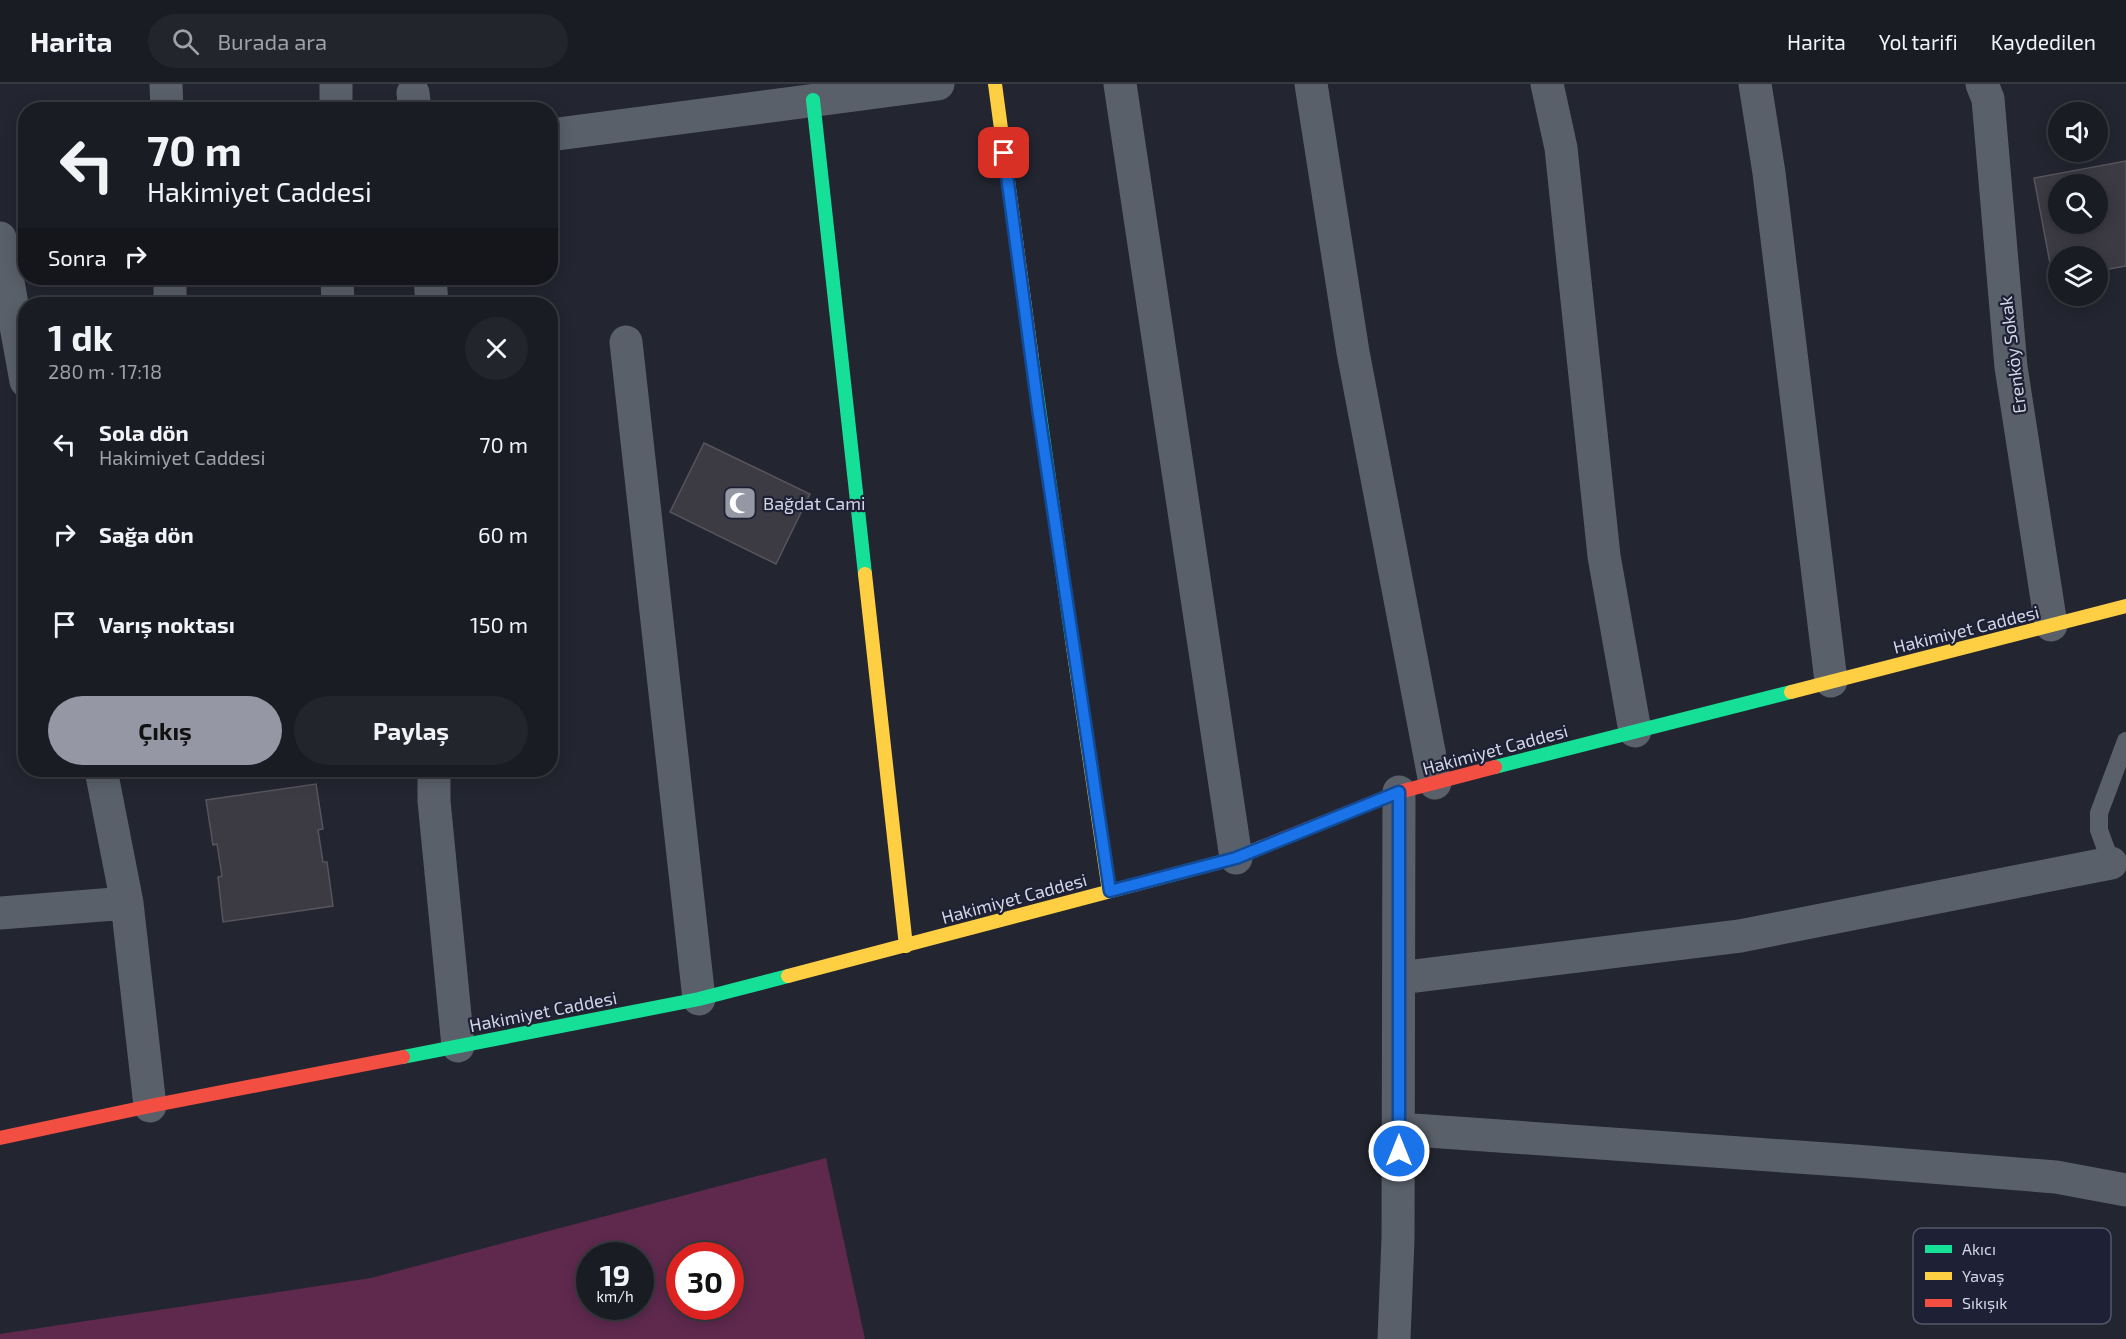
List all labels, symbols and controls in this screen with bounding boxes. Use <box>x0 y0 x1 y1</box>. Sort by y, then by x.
search box <box>148 14 568 68</box>
text: Harita <box>30 24 112 58</box>
icon: search <box>169 25 202 58</box>
text: Burada ara <box>217 28 327 54</box>
text: Harita <box>1787 29 1846 54</box>
text: Yol tarifi <box>1879 29 1958 54</box>
text: Kaydedilen <box>1991 29 2096 54</box>
map controls <box>2048 102 2108 306</box>
button: sound <box>2048 102 2108 162</box>
text: 70 m <box>147 124 242 174</box>
icon: left <box>48 126 126 204</box>
pin <box>978 127 1029 178</box>
icon: arrive <box>987 136 1020 169</box>
button: search <box>2048 174 2108 234</box>
text: Hakimiyet Caddesi <box>147 175 372 207</box>
icon: right <box>119 240 152 273</box>
text: Sonra <box>48 244 107 270</box>
button: layers <box>2048 246 2108 306</box>
street label: Erenköy Sokak <box>1994 295 2030 415</box>
text: 1 dk <box>48 315 113 358</box>
button: close <box>465 317 528 380</box>
text: 280 m · 17:18 <box>48 359 162 383</box>
text: Sola dön <box>99 419 189 445</box>
icon: left <box>48 428 81 461</box>
text: 70 m <box>479 431 528 457</box>
text: Hakimiyet Caddesi <box>99 445 265 469</box>
mosque icon: Bağdat Cami <box>722 485 758 521</box>
place label: Bağdat Cami <box>763 492 865 514</box>
icon: right <box>48 518 81 551</box>
text: Sağa dön <box>99 521 194 547</box>
text: 60 m <box>478 521 528 547</box>
street label: Hakimiyet Caddesi <box>1891 600 2041 658</box>
icon: arrive <box>48 608 81 641</box>
text: Varış noktası <box>99 611 235 637</box>
text: 150 m <box>470 611 528 637</box>
button: Çıkış <box>48 696 282 765</box>
button: Paylaş <box>294 696 528 765</box>
street label: Hakimiyet Caddesi <box>1420 719 1570 779</box>
street label: Hakimiyet Caddesi <box>939 868 1089 928</box>
street label: Hakimiyet Caddesi <box>467 986 619 1036</box>
position arrow <box>1367 1119 1431 1183</box>
legend <box>1913 1228 2111 1324</box>
text: Akıcı <box>1962 1239 1996 1258</box>
speed limit sign: 30 <box>666 1242 744 1320</box>
text: 19 <box>600 1256 630 1292</box>
text: Yavaş <box>1962 1266 2004 1286</box>
text: km/h <box>596 1287 634 1305</box>
text: Sıkışık <box>1962 1293 2007 1313</box>

